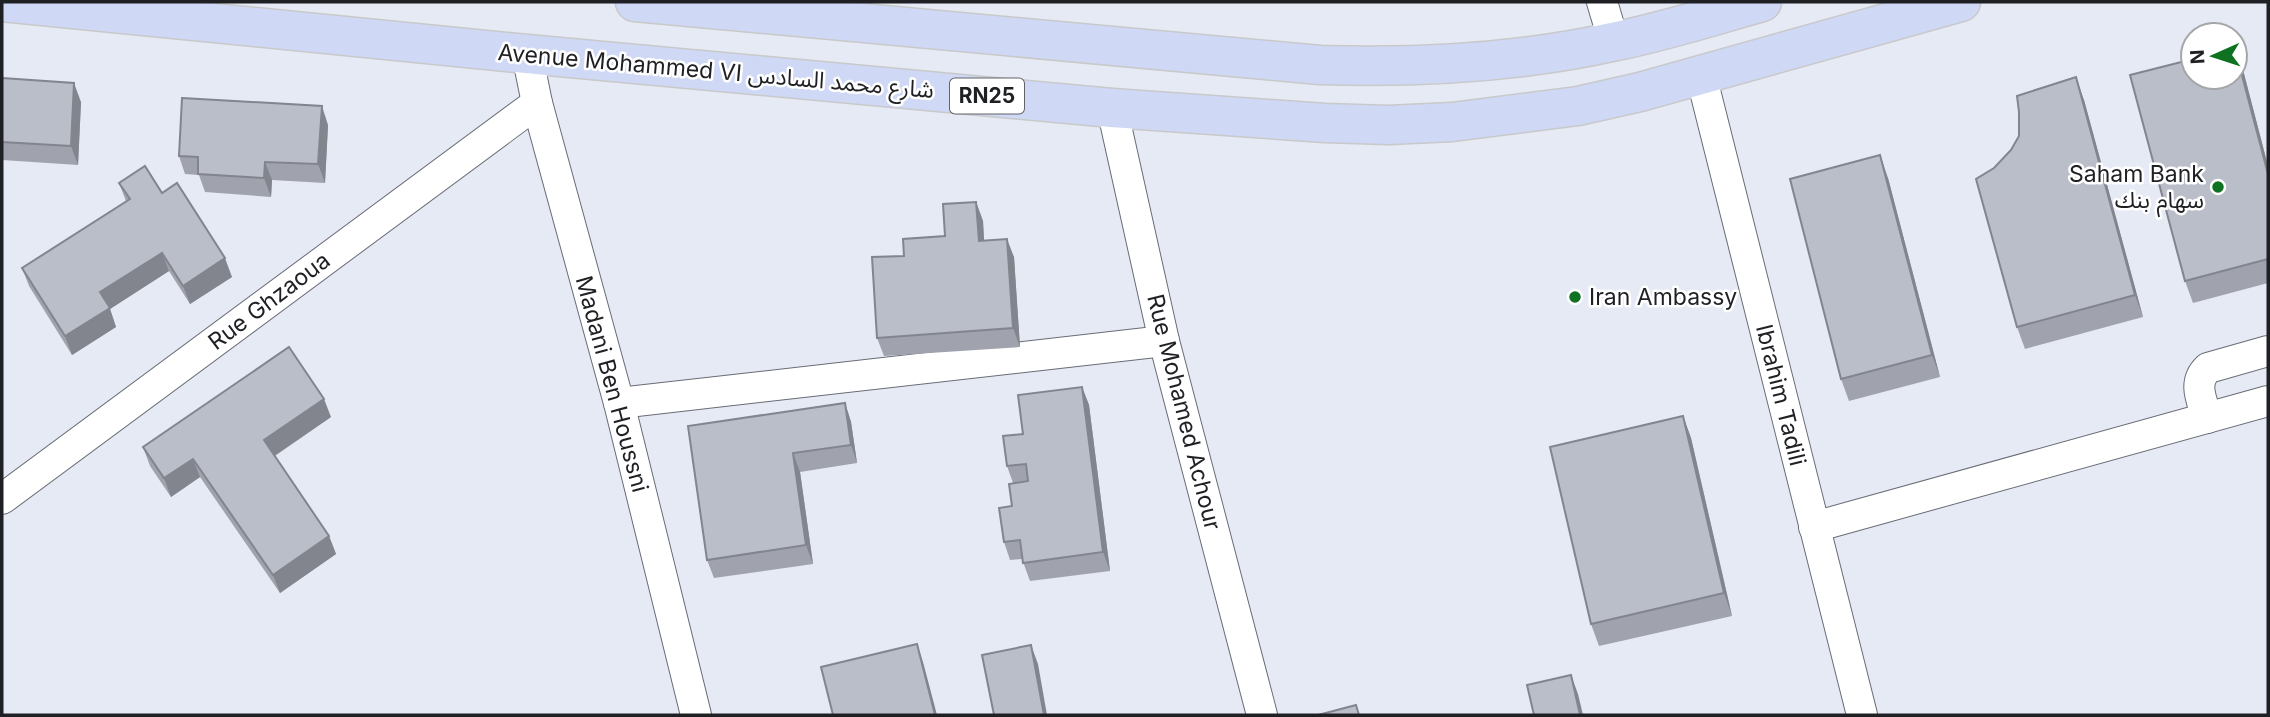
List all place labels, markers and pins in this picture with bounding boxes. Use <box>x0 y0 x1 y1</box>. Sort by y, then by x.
place label: Saham Bank سهام بنك <box>2069 160 2204 218</box>
marker: Saham Bank سهام بنك <box>2210 179 2226 195</box>
place label: Iran Ambassy <box>1589 283 1737 311</box>
marker: Iran Ambassy <box>1567 289 1583 305</box>

